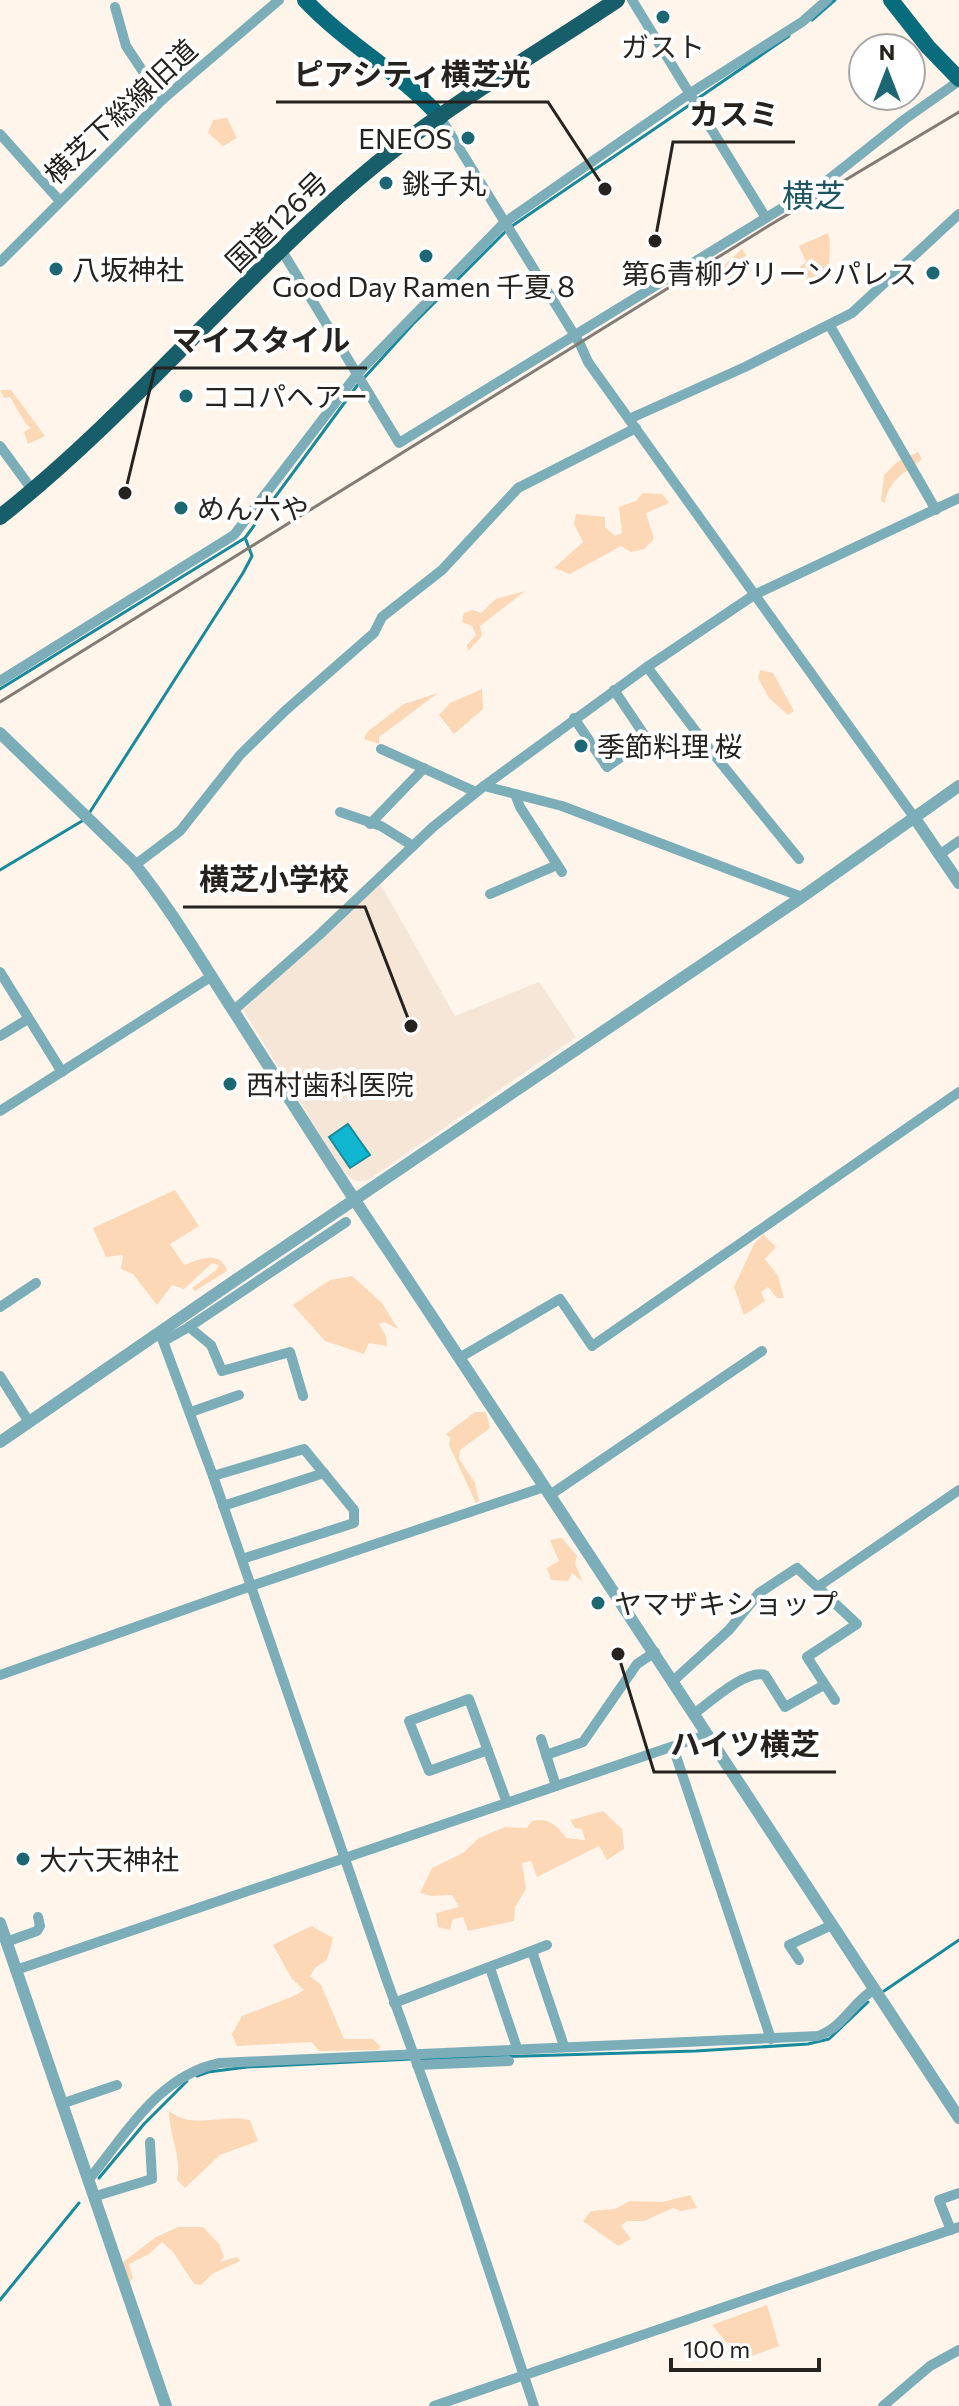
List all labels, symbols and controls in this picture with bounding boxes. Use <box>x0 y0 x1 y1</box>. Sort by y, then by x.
marker: ガスト <box>654 8 672 26</box>
place label: ガスト <box>621 29 705 63</box>
street label: 横芝下総線旧道 <box>37 32 203 190</box>
north arrow <box>847 32 927 112</box>
text: N <box>879 38 895 65</box>
callout: ピアシティ横芝光 <box>276 48 548 102</box>
text: ピアシティ横芝光 <box>294 54 531 91</box>
callout: カスミ <box>673 88 795 142</box>
text: カスミ <box>689 94 779 131</box>
place label: ENEOS <box>358 121 452 155</box>
marker: ENEOS <box>459 129 477 147</box>
street label: 国道126号 <box>218 164 334 278</box>
place label: 銚子丸 <box>402 166 486 200</box>
marker: 銚子丸 <box>377 174 395 192</box>
district label: 横芝 <box>782 174 846 214</box>
marker: Good Day Ramen 千夏８ <box>417 247 435 265</box>
place label: 八坂神社 <box>72 252 184 286</box>
place label: 第6青柳グリーンパレス <box>621 256 917 290</box>
marker: 八坂神社 <box>47 260 65 278</box>
marker: 第6青柳グリーンパレス <box>924 264 942 282</box>
place label: Good Day Ramen 千夏８ <box>272 269 580 303</box>
callout: マイスタイル <box>155 314 367 368</box>
text: マイスタイル <box>171 320 351 357</box>
place label: ココパヘアー <box>202 379 368 413</box>
marker: ココパヘアー <box>177 387 195 405</box>
place label: めん六や <box>197 491 309 525</box>
marker: めん六や <box>172 499 190 517</box>
place label: 季節料理 桜 <box>597 729 742 763</box>
marker: 季節料理 桜 <box>572 737 590 755</box>
callout: 横芝小学校 <box>183 853 365 907</box>
text: 横芝小学校 <box>199 859 349 896</box>
place label: 西村歯科医院 <box>246 1067 414 1101</box>
marker: 西村歯科医院 <box>221 1075 239 1093</box>
place label: ヤマザキショップ <box>614 1586 838 1620</box>
marker: ヤマザキショップ <box>589 1594 607 1612</box>
callout: ハイツ横芝 <box>654 1718 836 1772</box>
text: ハイツ横芝 <box>670 1724 820 1761</box>
place label: 大六天神社 <box>39 1842 179 1876</box>
marker: 大六天神社 <box>14 1850 32 1868</box>
scale bar <box>671 2322 819 2372</box>
text: 100 m <box>683 2334 750 2363</box>

